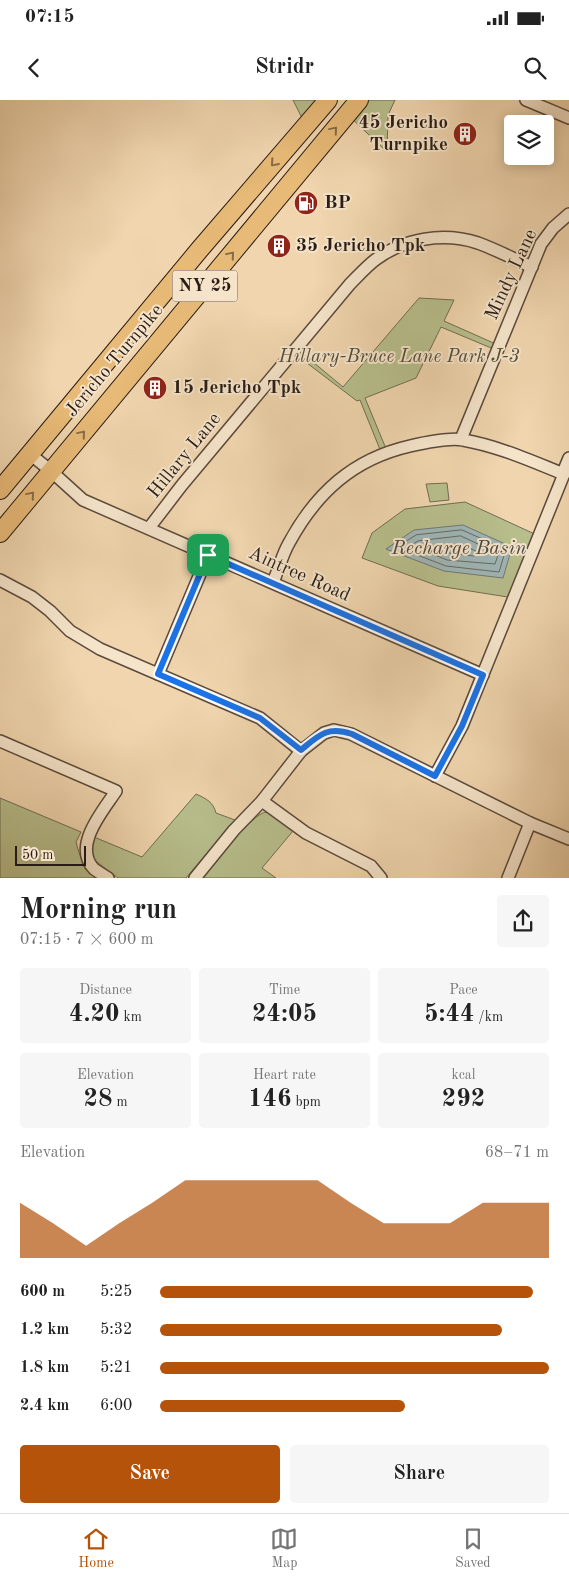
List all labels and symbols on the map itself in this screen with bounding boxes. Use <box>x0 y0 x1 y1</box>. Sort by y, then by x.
place label: 45 Jericho Turnpike <box>358 114 448 155</box>
building icon: 45 Jericho Turnpike <box>452 121 478 147</box>
one-way arrow <box>329 126 338 135</box>
one-way arrow <box>270 158 279 167</box>
fuel station icon: BP <box>293 190 319 216</box>
place label: BP <box>324 194 351 213</box>
street label: Mindy Lane <box>483 227 541 323</box>
building icon: 35 Jericho Tpk <box>266 233 292 259</box>
place label: 35 Jericho Tpk <box>296 237 426 256</box>
one-way arrow <box>225 252 233 261</box>
road number: NY 25 <box>172 270 238 302</box>
street label: Jericho Turnpike <box>63 301 167 421</box>
park label: Hillary-Bruce Lane Park J-3 <box>278 348 519 367</box>
building icon: 15 Jericho Tpk <box>142 375 168 401</box>
place label: 15 Jericho Tpk <box>172 379 302 398</box>
street label: Hillary Lane <box>145 410 225 502</box>
one-way arrow <box>77 430 86 439</box>
one-way arrow <box>26 492 35 501</box>
pin <box>187 534 229 576</box>
water label: Recharge Basin <box>390 539 527 559</box>
street label: Aintree Road <box>245 544 353 606</box>
scale bar <box>15 843 86 866</box>

